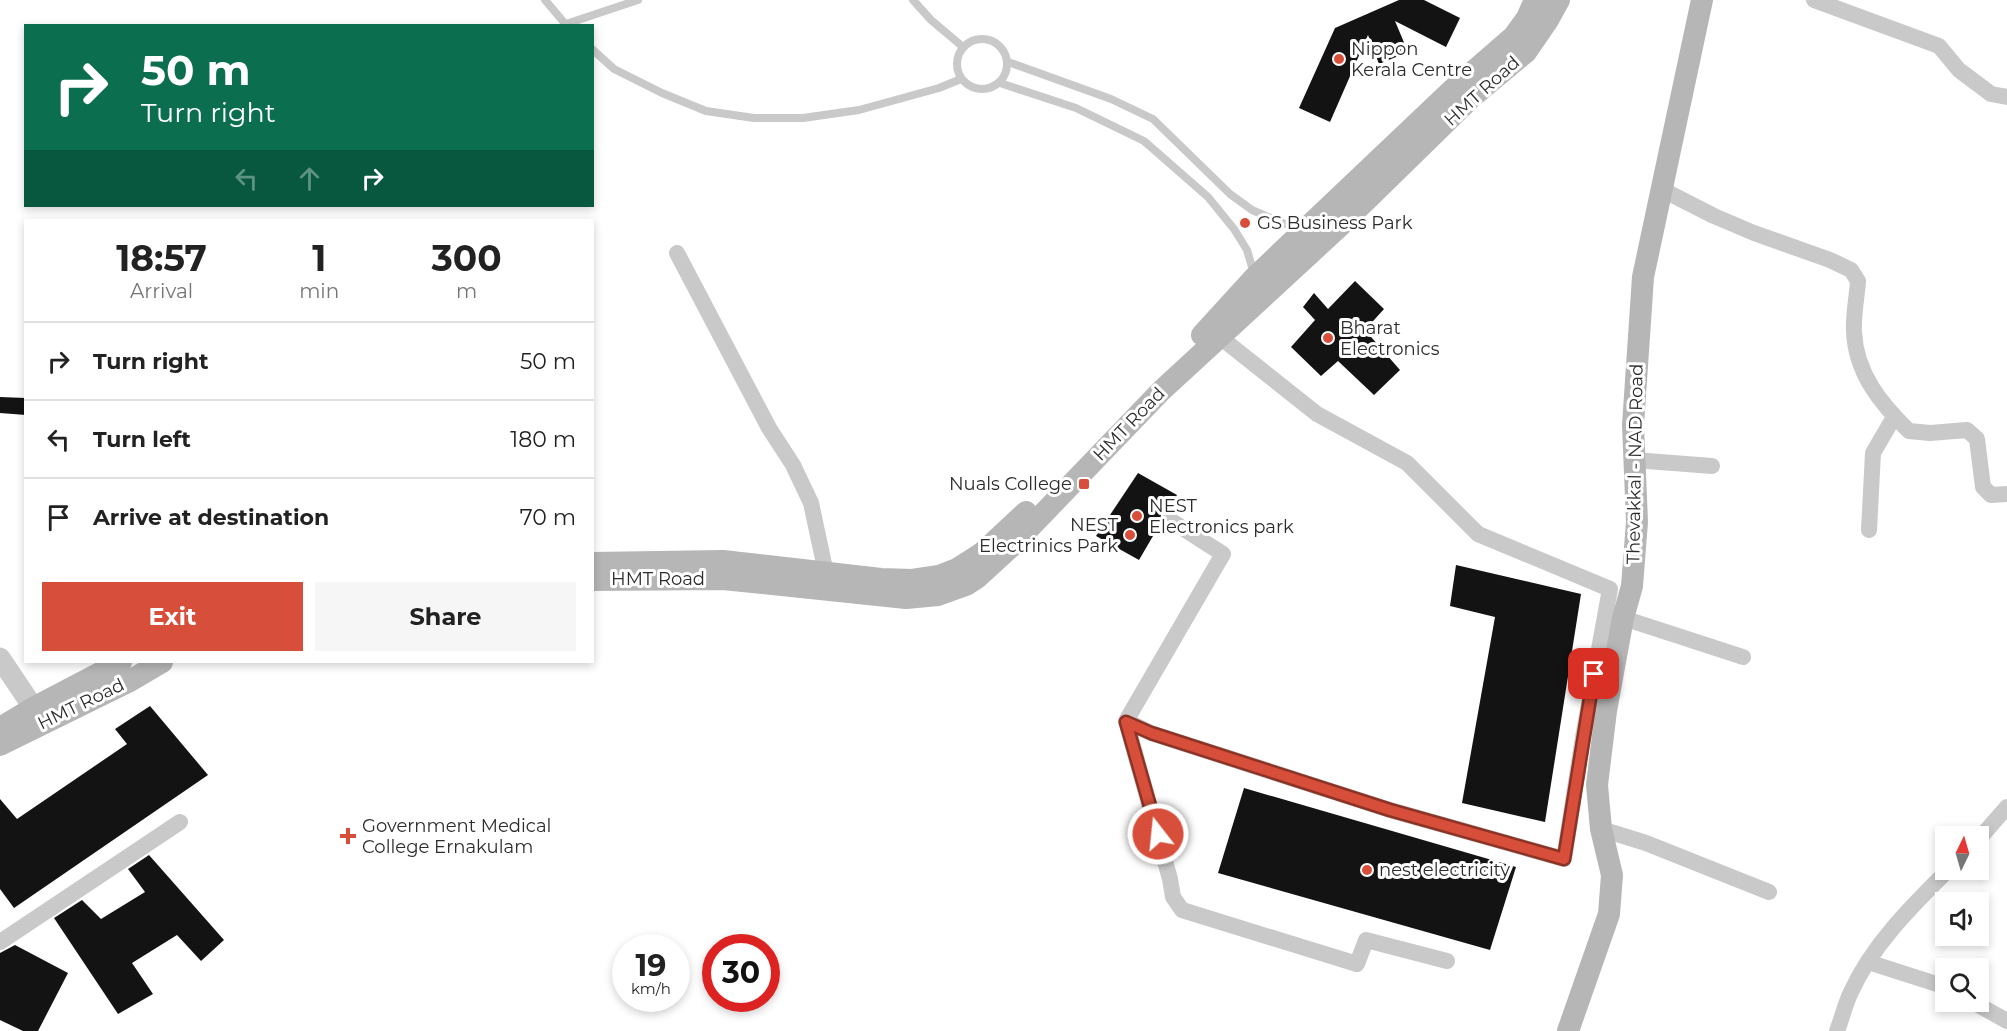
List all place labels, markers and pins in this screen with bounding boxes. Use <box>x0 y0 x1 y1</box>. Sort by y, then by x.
place label: Nippon Kerala Centre <box>1351 38 1472 81</box>
marker: Nippon Kerala Centre <box>1332 52 1346 66</box>
place label: GS Business Park <box>1257 212 1413 234</box>
marker: GS Business Park <box>1238 216 1252 230</box>
place label: Bharat Electronics <box>1340 317 1440 360</box>
marker: Bharat Electronics <box>1321 331 1335 345</box>
place label: Nuals College <box>949 473 1072 495</box>
marker: Nuals College <box>1077 477 1091 491</box>
place label: NEST Electronics park <box>1149 495 1294 538</box>
marker: NEST Electronics park <box>1130 509 1144 523</box>
place label: NEST Electrinics Park <box>979 514 1119 557</box>
marker: NEST Electrinics Park <box>1123 528 1137 542</box>
pin <box>1568 648 1619 699</box>
place label: Government Medical College Ernakulam <box>362 815 551 858</box>
marker: Government Medical College Ernakulam <box>339 827 357 845</box>
place label: nest electricity <box>1379 859 1510 881</box>
marker: nest electricity <box>1360 863 1374 877</box>

